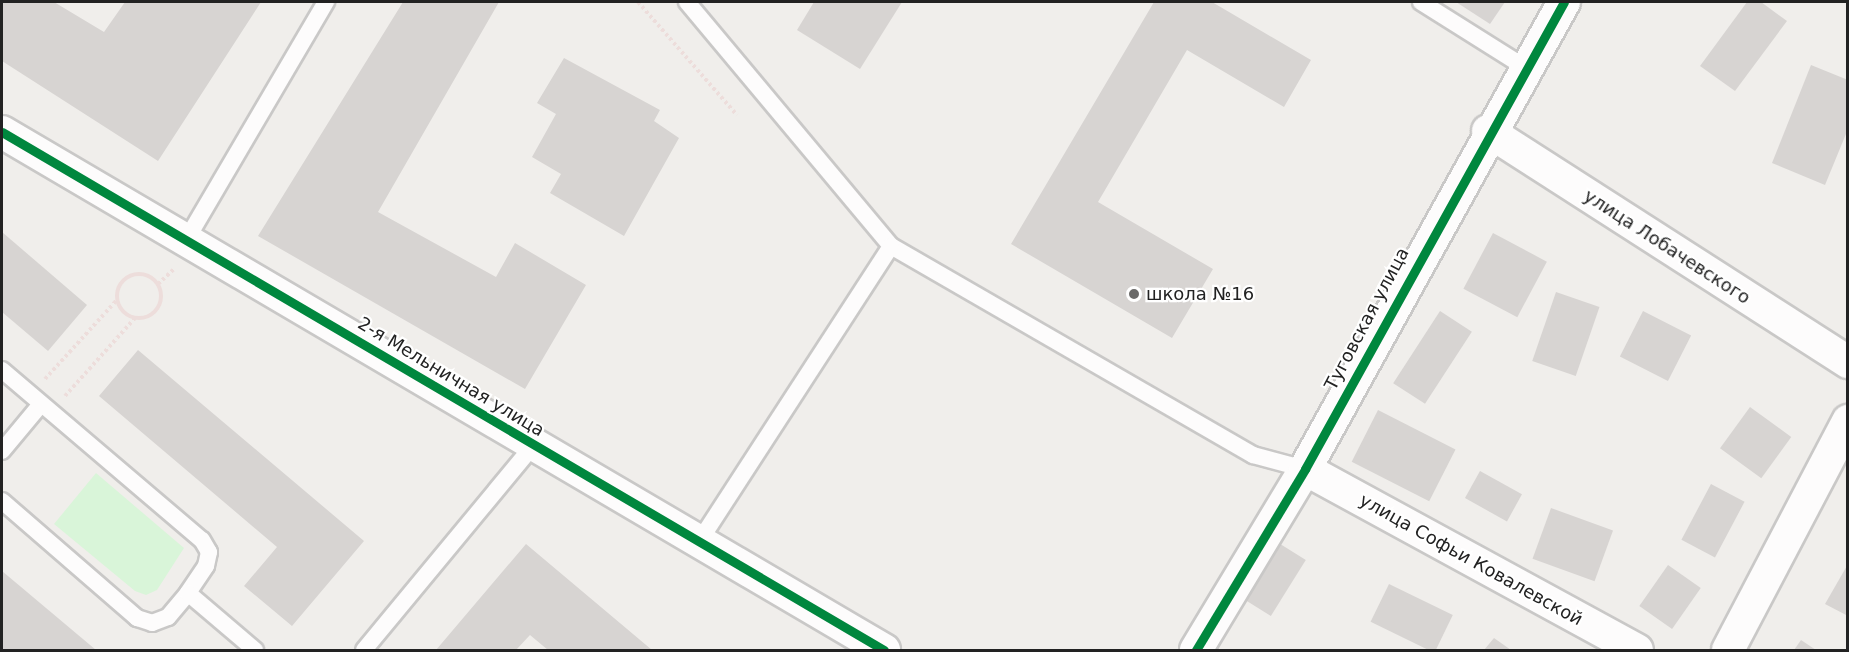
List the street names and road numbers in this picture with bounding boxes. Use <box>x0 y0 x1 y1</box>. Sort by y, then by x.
street label: улица Лобачевского <box>1580 185 1754 309</box>
street label: Туговская улица <box>1320 244 1414 394</box>
street label: 2-я Мельничная улица <box>354 313 548 441</box>
street label: улица Софьи Ковалевской <box>1356 489 1586 631</box>

